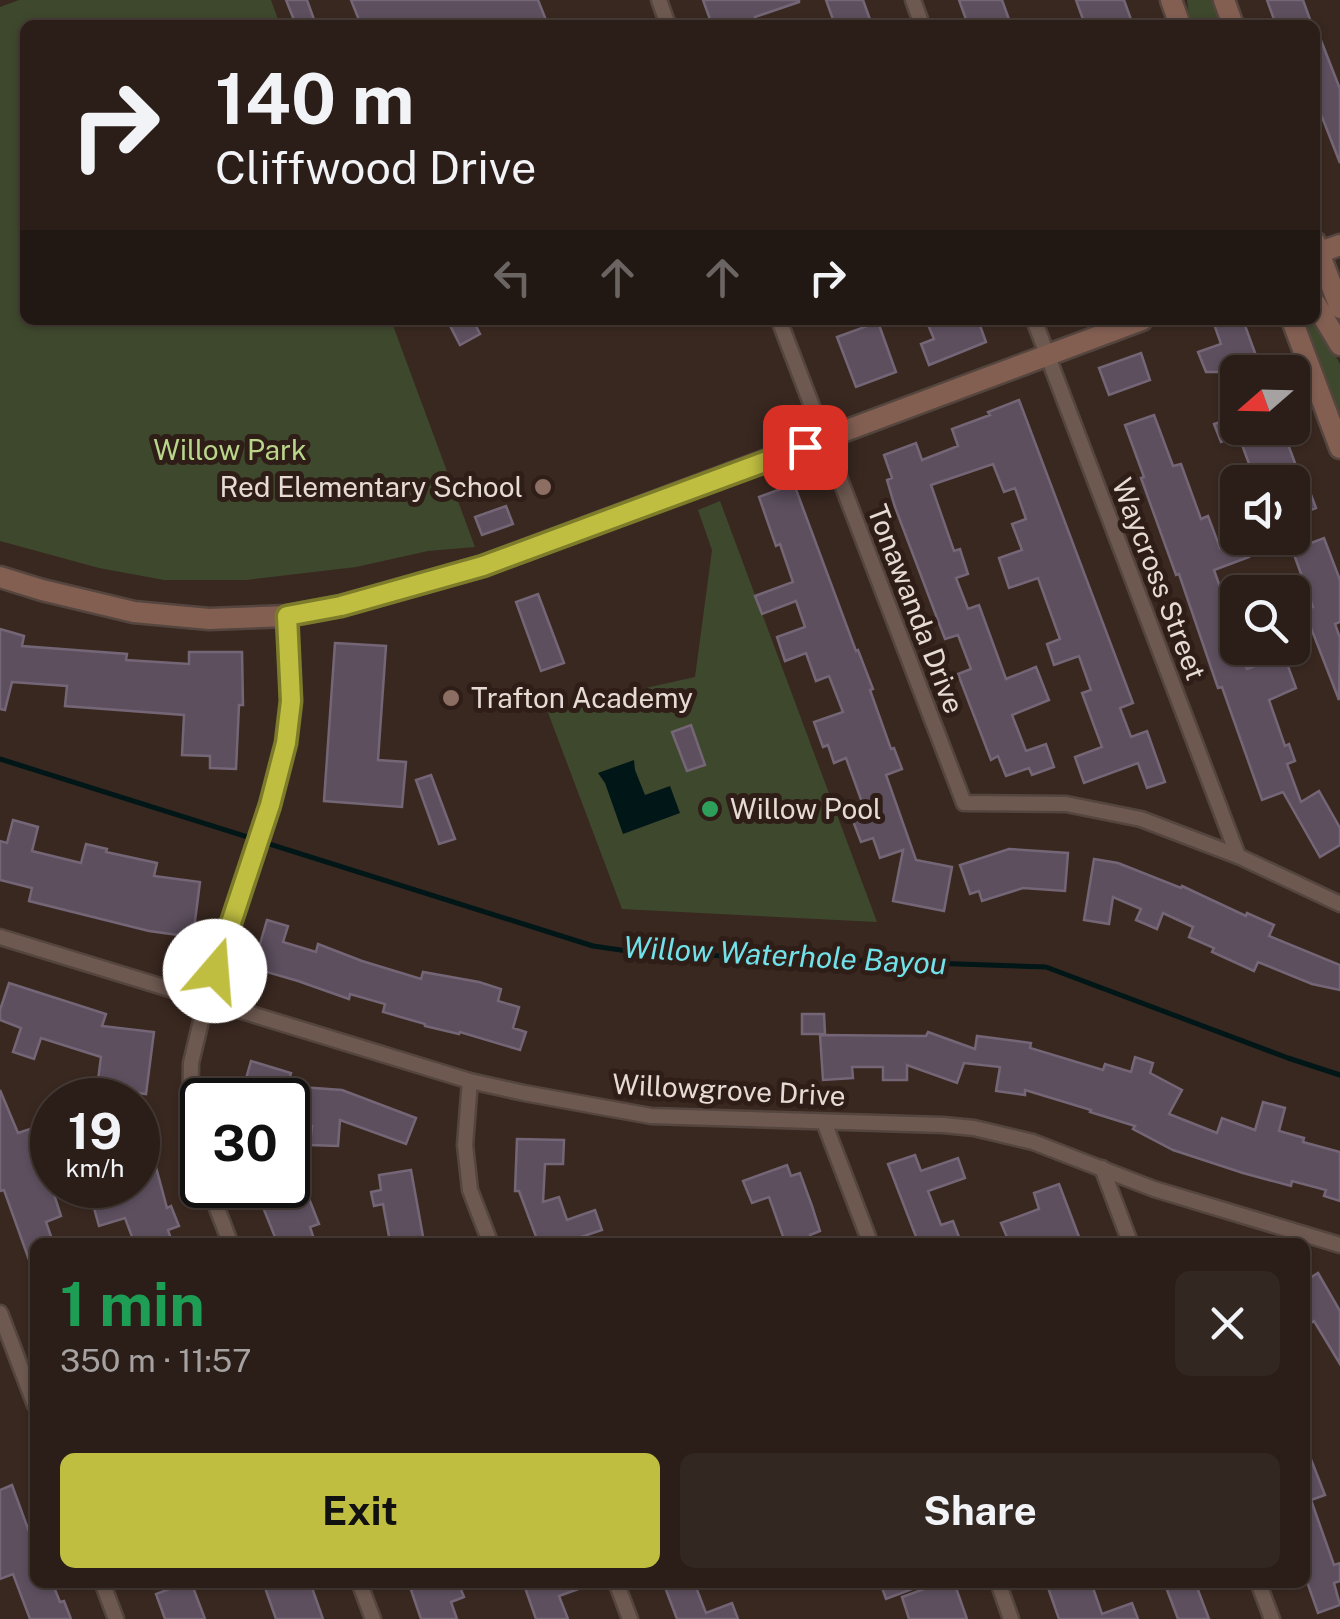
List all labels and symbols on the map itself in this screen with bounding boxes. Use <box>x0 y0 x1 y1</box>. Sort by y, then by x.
north arrow <box>1220 355 1310 445</box>
pin <box>763 405 848 490</box>
park label: Willow Park <box>153 433 307 466</box>
place label: Red Elementary School <box>220 470 523 503</box>
street label: Waycross Street <box>1106 473 1213 684</box>
marker: Red Elementary School <box>532 476 554 498</box>
street label: Tonawanda Drive <box>862 500 971 718</box>
place label: Trafton Academy <box>471 681 693 714</box>
marker: Trafton Academy <box>440 687 462 709</box>
place label: Willow Pool <box>730 792 882 825</box>
marker: Willow Pool <box>699 798 721 820</box>
position arrow <box>163 919 267 1023</box>
water label: Willow Waterhole Bayou <box>622 929 948 981</box>
street label: Willowgrove Drive <box>611 1067 847 1112</box>
speed limit sign: 30 <box>180 1078 310 1208</box>

